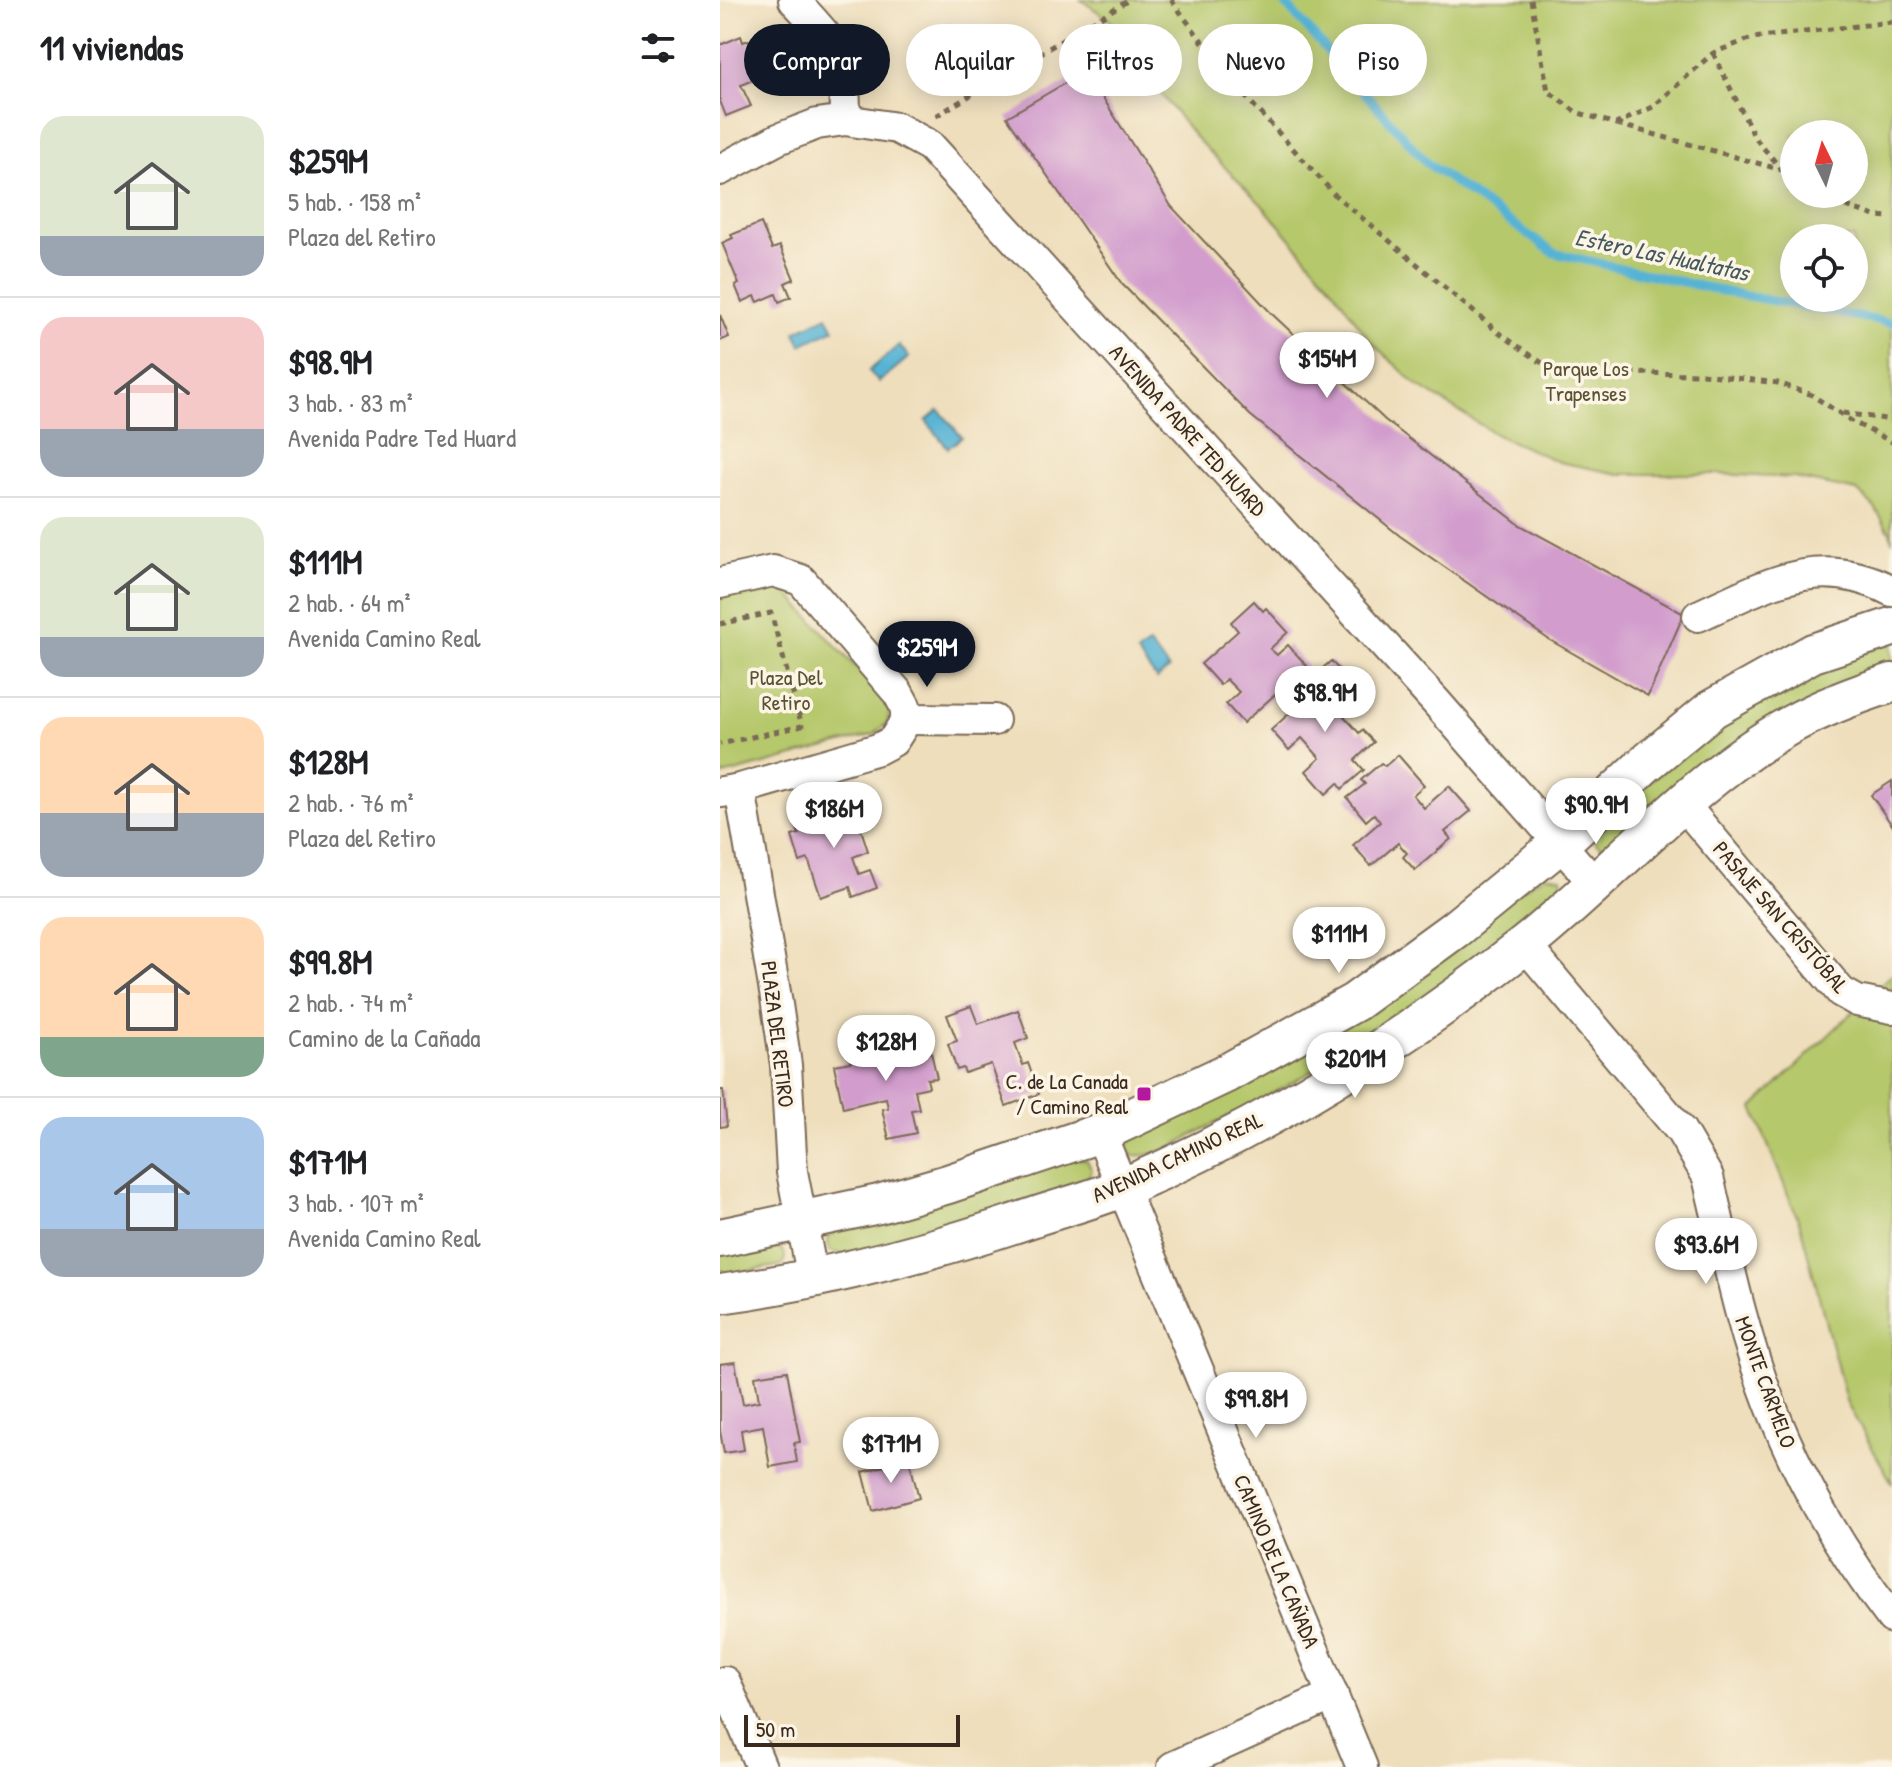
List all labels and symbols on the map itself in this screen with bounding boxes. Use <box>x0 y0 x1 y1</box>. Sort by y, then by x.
north arrow <box>1780 120 1868 208</box>
water label: Estero Las Hualtatas <box>1573 220 1754 289</box>
pin: $154M <box>1271 332 1383 400</box>
street label: AVENIDA PADRE TED HUARD <box>1103 338 1274 523</box>
park label: Parque Los Trapenses <box>1543 353 1629 408</box>
pin: $259M <box>871 621 983 689</box>
park label: Plaza Del Retiro <box>749 662 823 717</box>
pin: $98.9M <box>1260 666 1390 734</box>
pin: $90.9M <box>1531 778 1661 846</box>
pin: $186M <box>778 782 890 850</box>
street label: PASAJE SAN CRISTÓBAL <box>1707 834 1855 1000</box>
pin: $111M <box>1283 907 1395 975</box>
street label: PLAZA DEL RETIRO <box>754 959 802 1109</box>
pin: $128M <box>830 1015 942 1083</box>
pin: $201M <box>1299 1032 1411 1100</box>
place label: C. de La Canada / Camino Real <box>1005 1066 1128 1121</box>
marker: C. de La Canada / Camino Real <box>1135 1085 1153 1103</box>
street label: AVENIDA CAMINO REAL <box>1087 1104 1267 1210</box>
pin: $93.6M <box>1641 1218 1771 1286</box>
street label: MONTE CARMELO <box>1728 1312 1804 1452</box>
pin: $99.8M <box>1191 1372 1321 1440</box>
pin: $171M <box>835 1417 947 1485</box>
street label: CAMINO DE LA CAÑADA <box>1227 1470 1327 1653</box>
scale bar <box>744 1711 960 1747</box>

